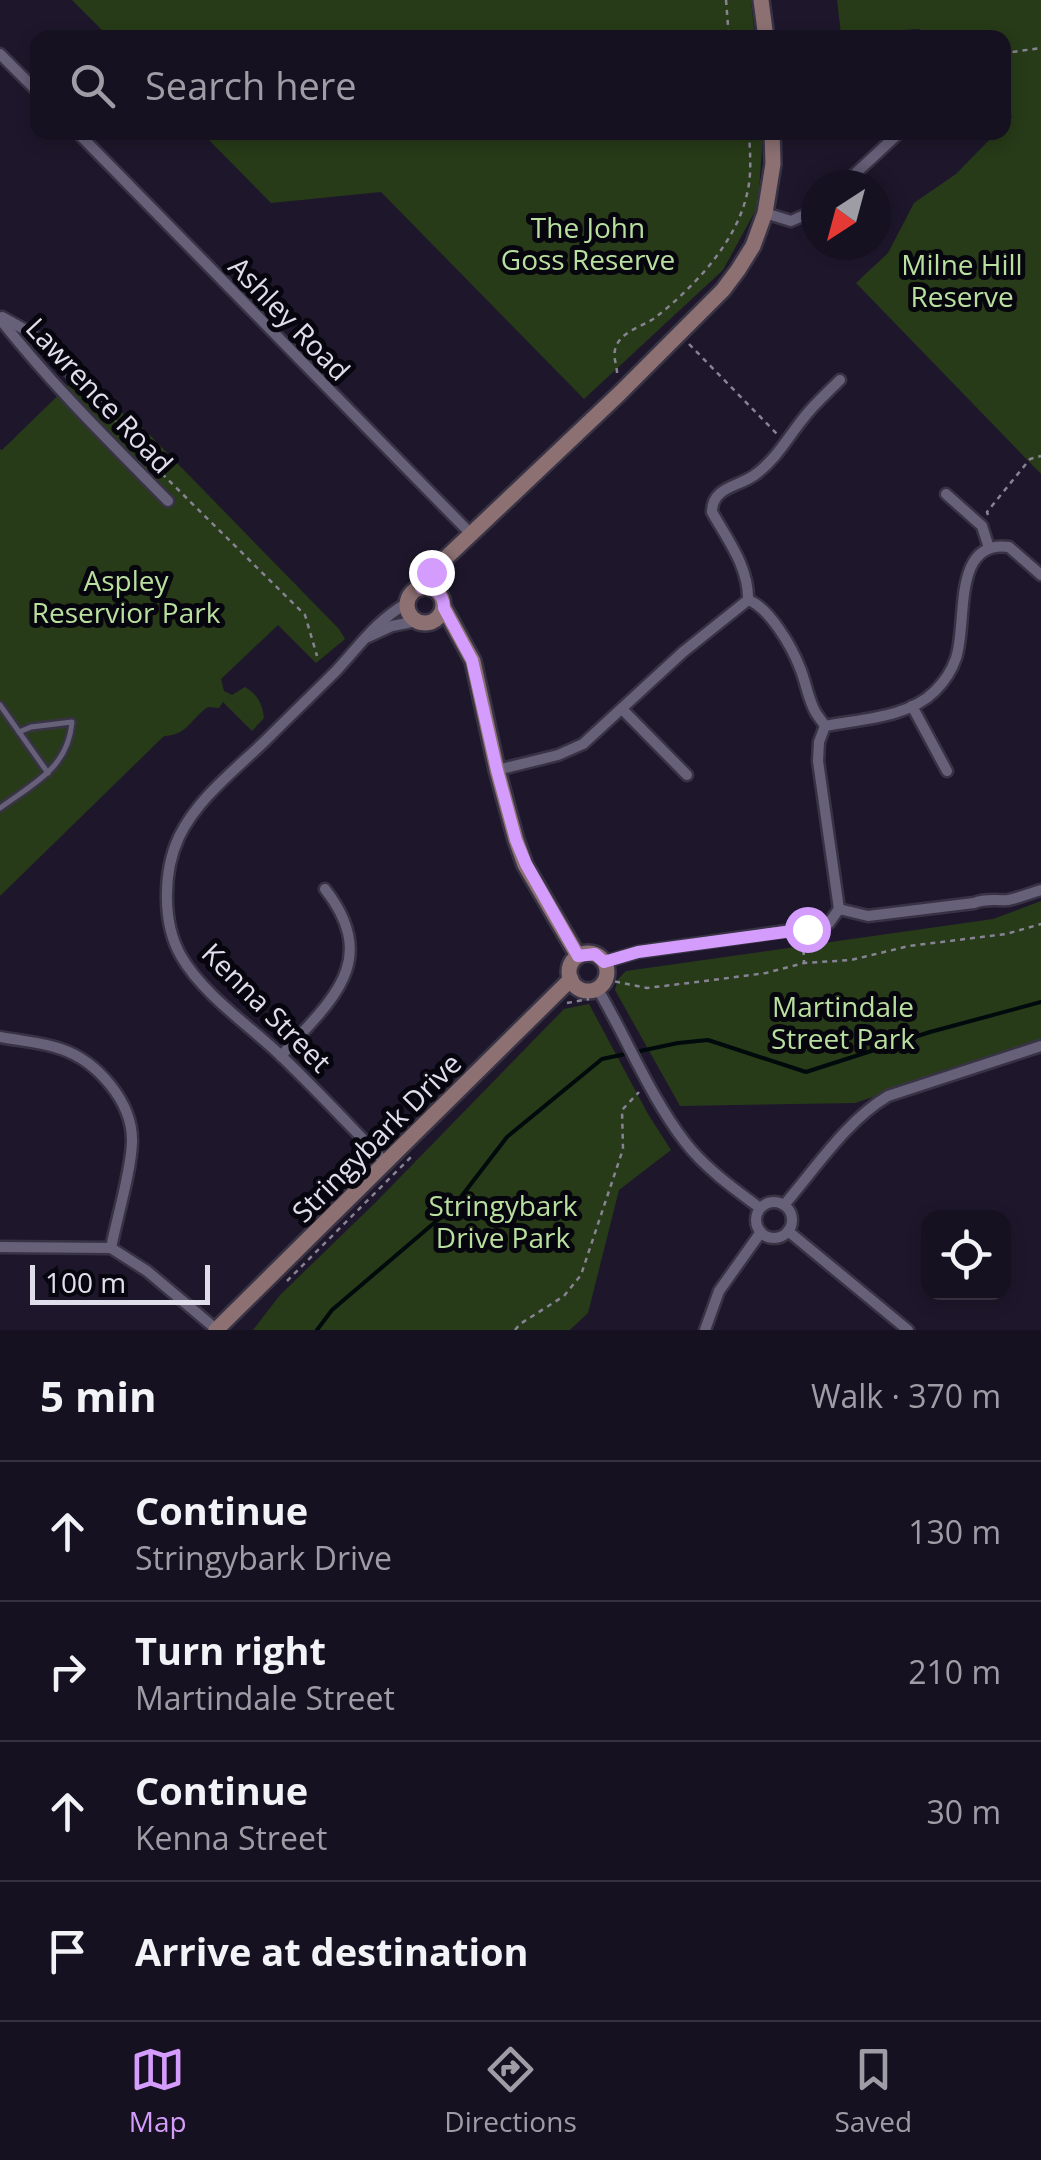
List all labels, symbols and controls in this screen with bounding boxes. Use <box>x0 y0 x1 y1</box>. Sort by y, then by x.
search box <box>30 30 1011 140</box>
icon: search <box>65 58 120 113</box>
text: Search here <box>145 59 357 111</box>
north arrow <box>801 170 891 260</box>
park label: The John Goss Reserve <box>501 208 675 278</box>
park label: Milne Hill Reserve <box>901 245 1023 315</box>
street label: Ashley Road <box>221 248 359 388</box>
street label: Lawrence Road <box>18 309 182 481</box>
route end <box>409 550 455 596</box>
park label: Aspley Reservior Park <box>32 561 221 631</box>
route start <box>785 907 831 953</box>
street label: Kenna Street <box>194 934 340 1080</box>
park label: Martindale Street Park <box>771 987 915 1057</box>
street label: Stringybark Drive <box>283 1044 469 1230</box>
park label: Stringybark Drive Park <box>428 1186 578 1256</box>
map controls <box>921 1210 1011 1300</box>
button: locate <box>921 1210 1011 1300</box>
scale bar <box>30 1260 210 1304</box>
text: 100 m <box>45 1263 126 1301</box>
text: 5 min <box>40 1367 157 1424</box>
text: Walk · 370 m <box>811 1374 1001 1417</box>
text: Continue <box>135 1484 308 1536</box>
icon: ahead <box>40 1504 95 1559</box>
text: 130 m <box>908 1510 1001 1553</box>
text: Stringybark Drive <box>135 1536 392 1579</box>
text: Turn right <box>135 1624 326 1676</box>
icon: right <box>40 1644 95 1699</box>
text: 210 m <box>908 1650 1001 1693</box>
text: Martindale Street <box>135 1676 395 1719</box>
text: Continue <box>135 1764 308 1816</box>
icon: ahead <box>40 1784 95 1839</box>
text: 30 m <box>926 1790 1001 1833</box>
text: Kenna Street <box>135 1816 327 1859</box>
icon: arrive <box>40 1924 95 1979</box>
text: Arrive at destination <box>135 1925 529 1977</box>
tab: Map <box>129 2042 187 2140</box>
tab: Directions <box>444 2042 577 2140</box>
tab: Saved <box>834 2042 912 2140</box>

